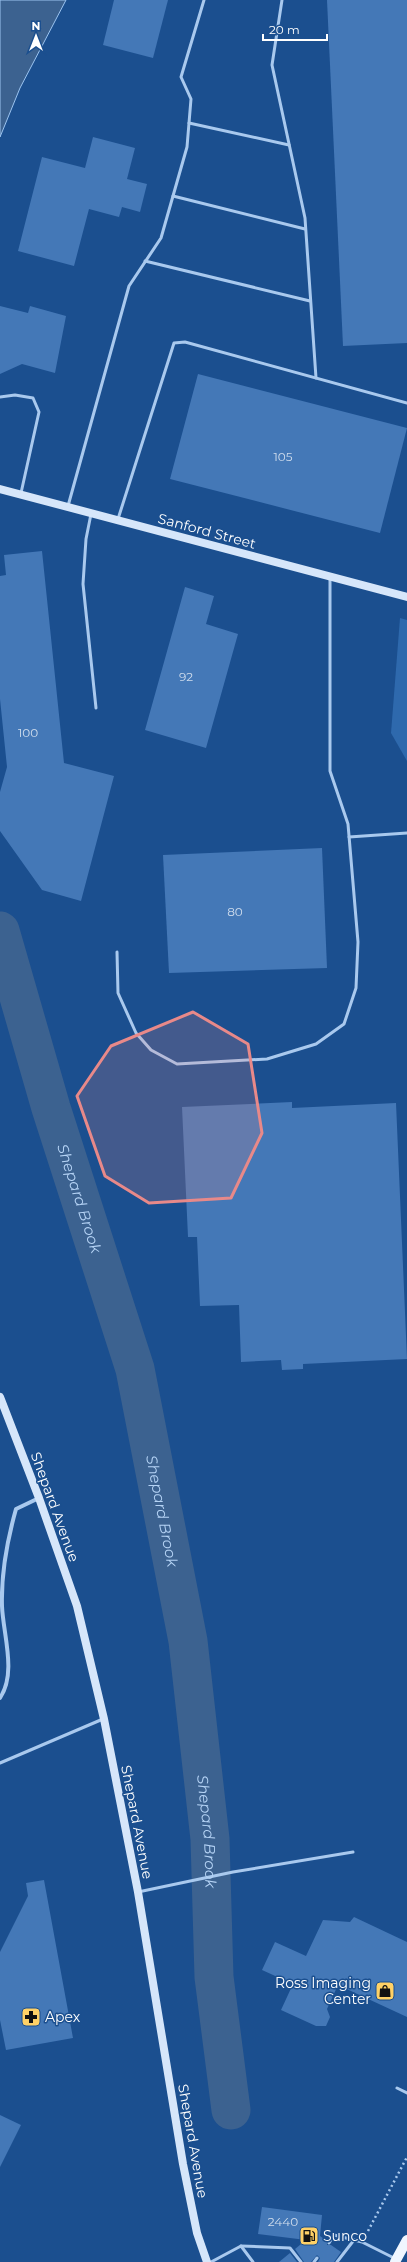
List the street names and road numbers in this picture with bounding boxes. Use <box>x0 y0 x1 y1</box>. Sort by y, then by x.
street label: Sanford Street <box>156 509 258 553</box>
street label: Shepard Avenue <box>27 1450 83 1564</box>
street label: Shepard Avenue <box>117 1764 157 1880</box>
street label: Shepard Avenue <box>174 2082 212 2200</box>

